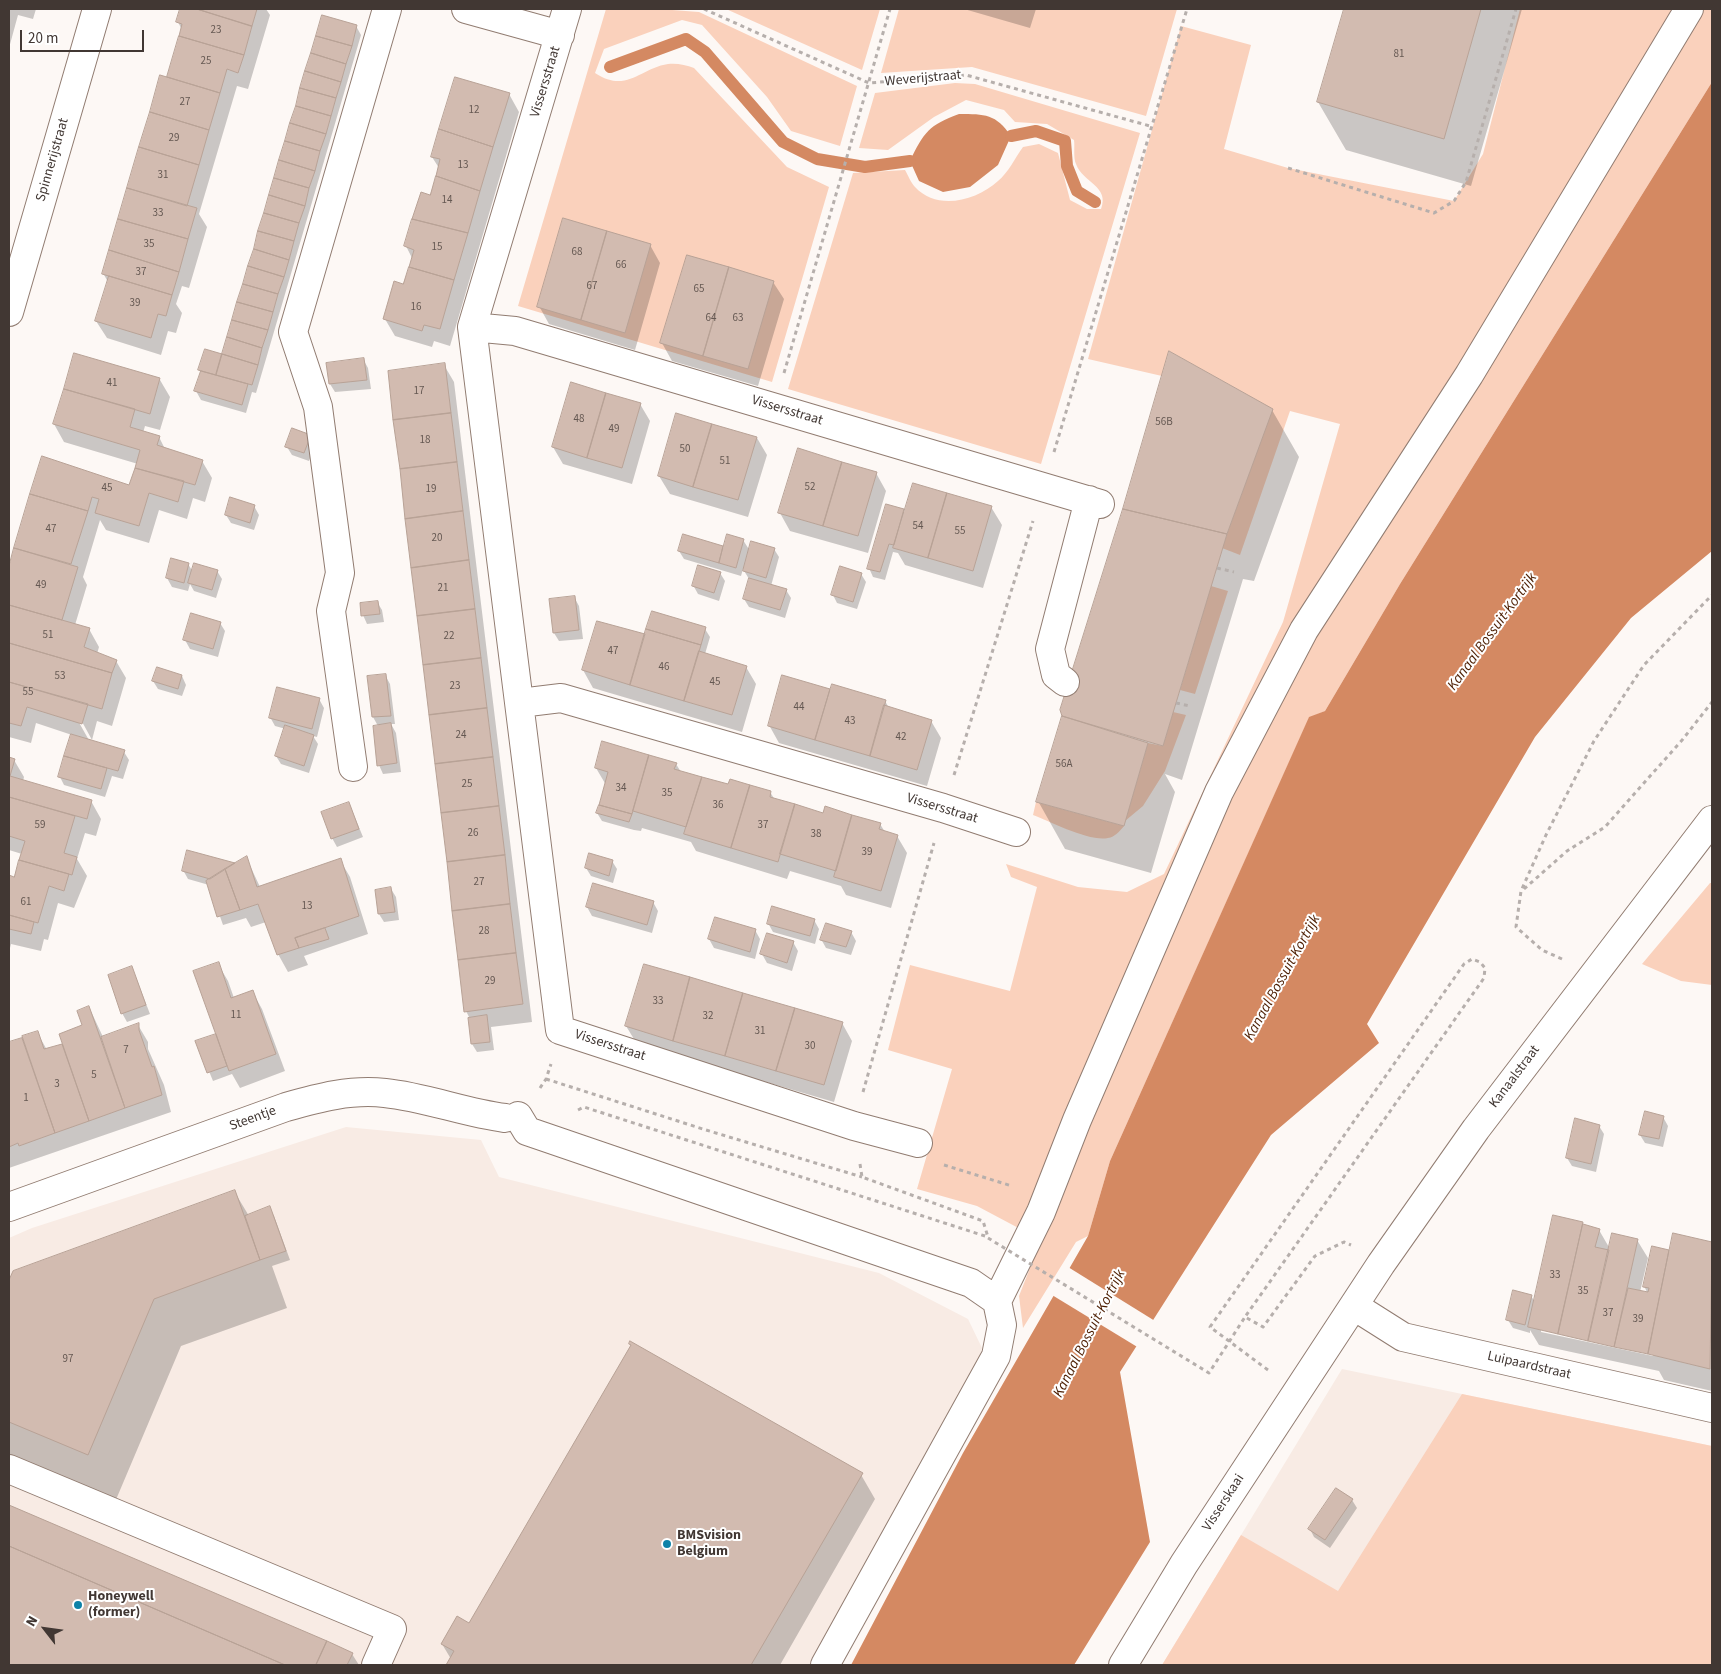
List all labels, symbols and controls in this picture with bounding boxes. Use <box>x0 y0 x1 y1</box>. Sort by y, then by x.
scale bar <box>22 20 146 52</box>
house number: 23 <box>211 24 221 38</box>
text: 20 m <box>28 28 58 49</box>
street label: Vissersstraat <box>527 44 565 120</box>
house number: 81 <box>1394 48 1404 62</box>
house number: 25 <box>201 55 211 69</box>
street label: Weverijstraat <box>884 67 962 91</box>
house number: 27 <box>180 96 190 110</box>
house number: 12 <box>469 104 479 118</box>
street label: Spinnerijstraat <box>33 116 73 204</box>
house number: 29 <box>169 132 179 146</box>
house number: 13 <box>458 159 468 173</box>
house number: 31 <box>158 169 168 183</box>
house number: 14 <box>442 194 452 208</box>
house number: 33 <box>153 207 163 221</box>
house number: 35 <box>144 238 154 252</box>
house number: 15 <box>432 241 442 255</box>
house number: 68 <box>572 246 582 260</box>
house number: 66 <box>616 259 626 273</box>
house number: 37 <box>136 266 146 280</box>
house number: 67 <box>587 280 597 294</box>
house number: 65 <box>694 283 704 297</box>
house number: 39 <box>130 297 140 311</box>
house number: 16 <box>411 301 421 315</box>
house number: 64 <box>706 312 716 326</box>
house number: 63 <box>733 312 743 326</box>
house number: 41 <box>107 377 117 391</box>
house number: 17 <box>414 385 424 399</box>
street label: Vissersstraat <box>749 392 825 430</box>
house number: 48 <box>574 413 584 427</box>
house number: 56B <box>1155 416 1173 430</box>
house number: 49 <box>609 423 619 437</box>
house number: 18 <box>420 434 430 448</box>
house number: 50 <box>680 443 690 457</box>
house number: 51 <box>720 455 730 469</box>
house number: 52 <box>805 481 815 495</box>
house number: 45 <box>102 482 112 496</box>
house number: 19 <box>426 483 436 497</box>
house number: 54 <box>913 520 923 534</box>
house number: 47 <box>46 523 56 537</box>
house number: 55 <box>955 525 965 539</box>
house number: 20 <box>432 532 442 546</box>
water label: Kanaal Bossuit-Kortrijk <box>1444 570 1542 694</box>
house number: 49 <box>36 579 46 593</box>
house number: 21 <box>438 582 448 596</box>
house number: 51 <box>43 629 53 643</box>
house number: 22 <box>444 630 454 644</box>
house number: 47 <box>608 645 618 659</box>
house number: 46 <box>659 661 669 675</box>
house number: 53 <box>55 670 65 684</box>
house number: 45 <box>710 676 720 690</box>
house number: 23 <box>450 680 460 694</box>
house number: 55 <box>23 686 33 700</box>
house number: 44 <box>794 701 804 715</box>
house number: 43 <box>845 715 855 729</box>
house number: 24 <box>456 729 466 743</box>
house number: 42 <box>896 731 906 745</box>
house number: 56A <box>1056 758 1072 772</box>
house number: 25 <box>462 778 472 792</box>
house number: 34 <box>616 782 626 796</box>
house number: 35 <box>662 787 672 801</box>
street label: Vissersstraat <box>904 790 980 828</box>
house number: 36 <box>713 799 723 813</box>
house number: 59 <box>35 819 45 833</box>
house number: 37 <box>758 819 768 833</box>
house number: 26 <box>468 827 478 841</box>
house number: 38 <box>811 828 821 842</box>
house number: 39 <box>862 846 872 860</box>
house number: 27 <box>474 876 484 890</box>
house number: 61 <box>21 896 31 910</box>
house number: 13 <box>302 900 312 914</box>
water label: Kanaal Bossuit-Kortrijk <box>1241 912 1325 1044</box>
house number: 28 <box>479 925 489 939</box>
house number: 29 <box>485 975 495 989</box>
house number: 33 <box>653 995 663 1009</box>
house number: 11 <box>231 1009 241 1023</box>
house number: 32 <box>703 1010 713 1024</box>
house number: 31 <box>755 1025 765 1039</box>
street label: Vissersstraat <box>572 1027 648 1065</box>
house number: 30 <box>805 1040 815 1054</box>
street label: Kanaalstraat <box>1486 1042 1544 1112</box>
house number: 7 <box>123 1044 129 1058</box>
house number: 5 <box>91 1069 97 1083</box>
house number: 3 <box>54 1078 60 1092</box>
house number: 1 <box>23 1092 29 1106</box>
street label: Steentje <box>227 1103 279 1135</box>
water label: Kanaal Bossuit-Kortrijk <box>1050 1267 1130 1401</box>
house number: 33 <box>1550 1269 1560 1283</box>
house number: 35 <box>1578 1285 1588 1299</box>
house number: 37 <box>1603 1307 1613 1321</box>
house number: 39 <box>1633 1313 1643 1327</box>
street label: Luipaardstraat <box>1486 1348 1572 1384</box>
house number: 97 <box>63 1353 73 1367</box>
street label: Visserskaai <box>1199 1471 1249 1535</box>
place label: BMSvision Belgium <box>677 1528 741 1560</box>
marker: BMSvision Belgium <box>661 1538 673 1550</box>
place label: Honeywell (former) <box>88 1589 154 1621</box>
marker: Honeywell (former) <box>72 1599 84 1611</box>
north arrow <box>20 1604 70 1654</box>
text: N <box>21 1612 43 1631</box>

